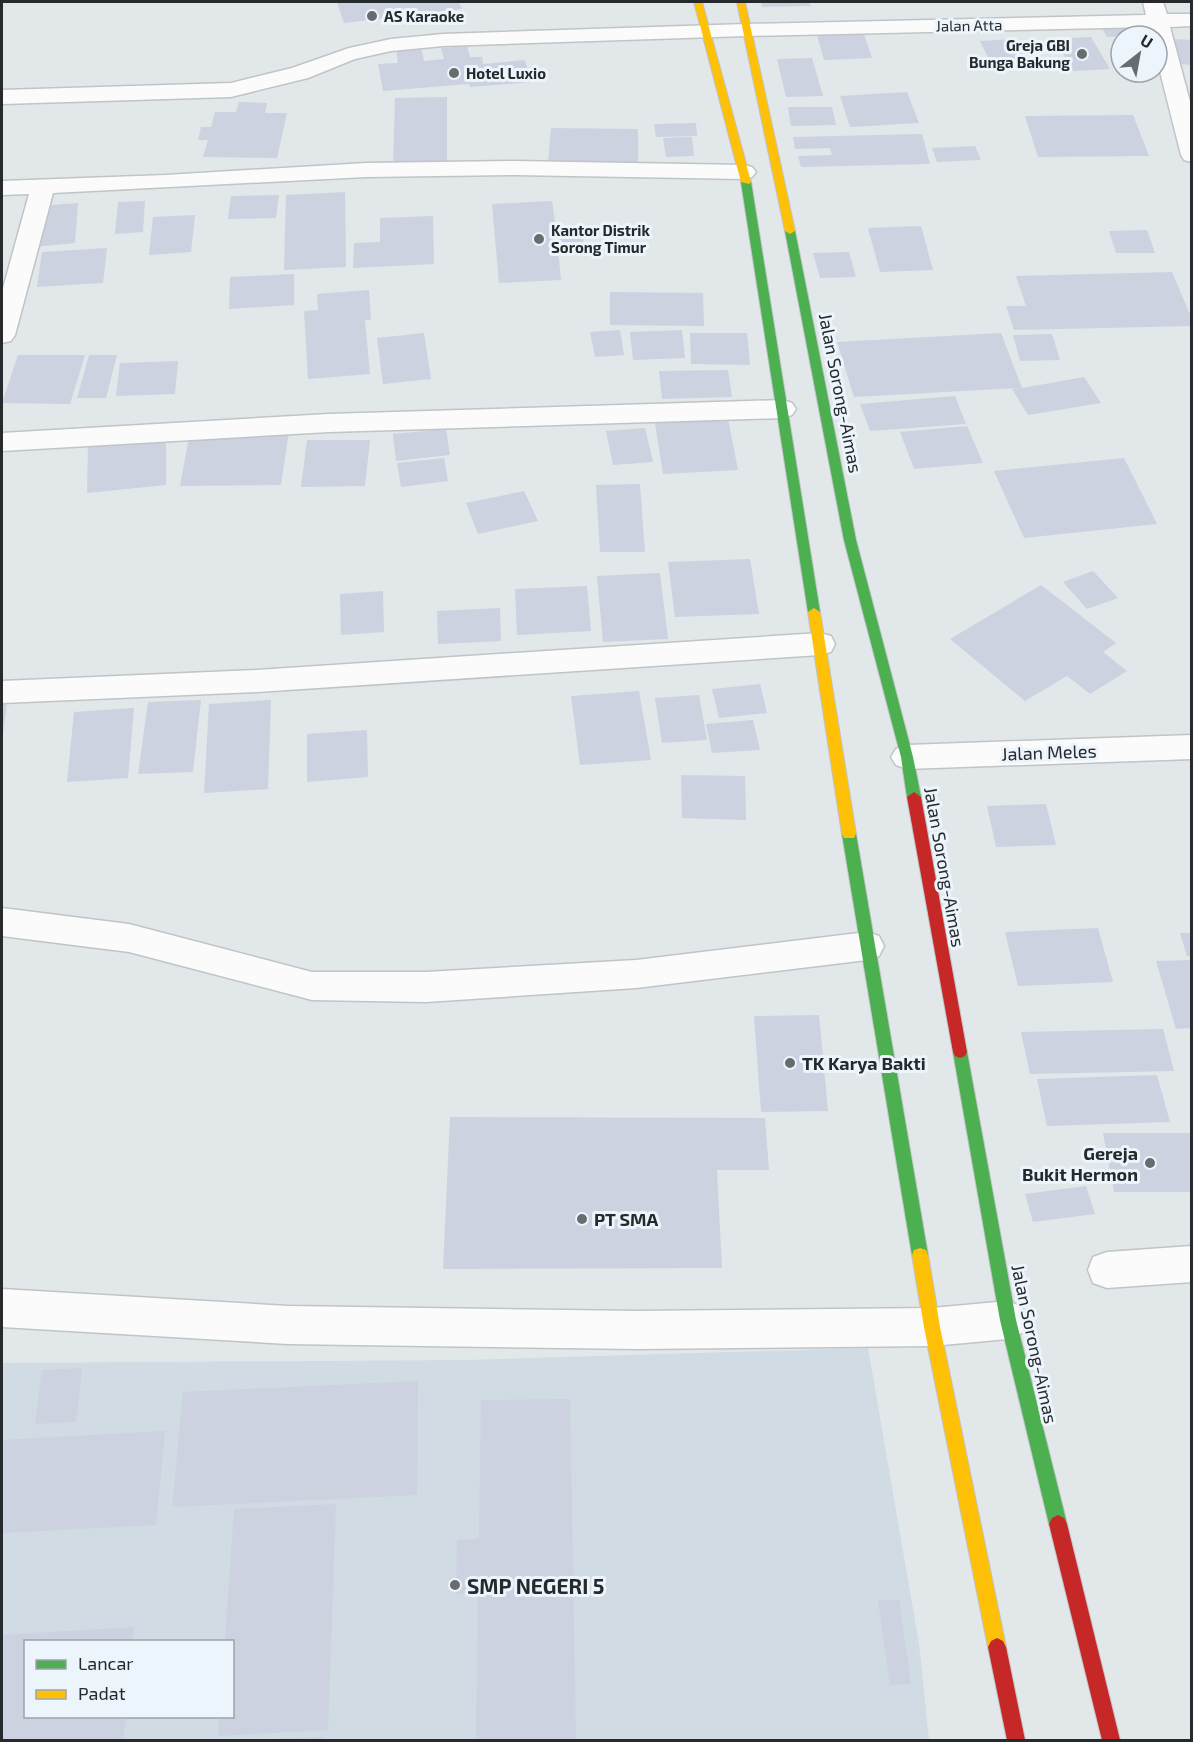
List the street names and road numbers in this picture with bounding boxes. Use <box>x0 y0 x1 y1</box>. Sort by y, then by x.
street label: Jalan Atta <box>936 15 1002 35</box>
street label: Jalan Sorong-Aimas <box>815 311 867 475</box>
street label: Jalan Meles <box>1001 739 1097 765</box>
street label: Jalan Sorong-Aimas <box>920 785 970 949</box>
street label: Jalan Sorong-Aimas <box>1007 1262 1063 1426</box>

